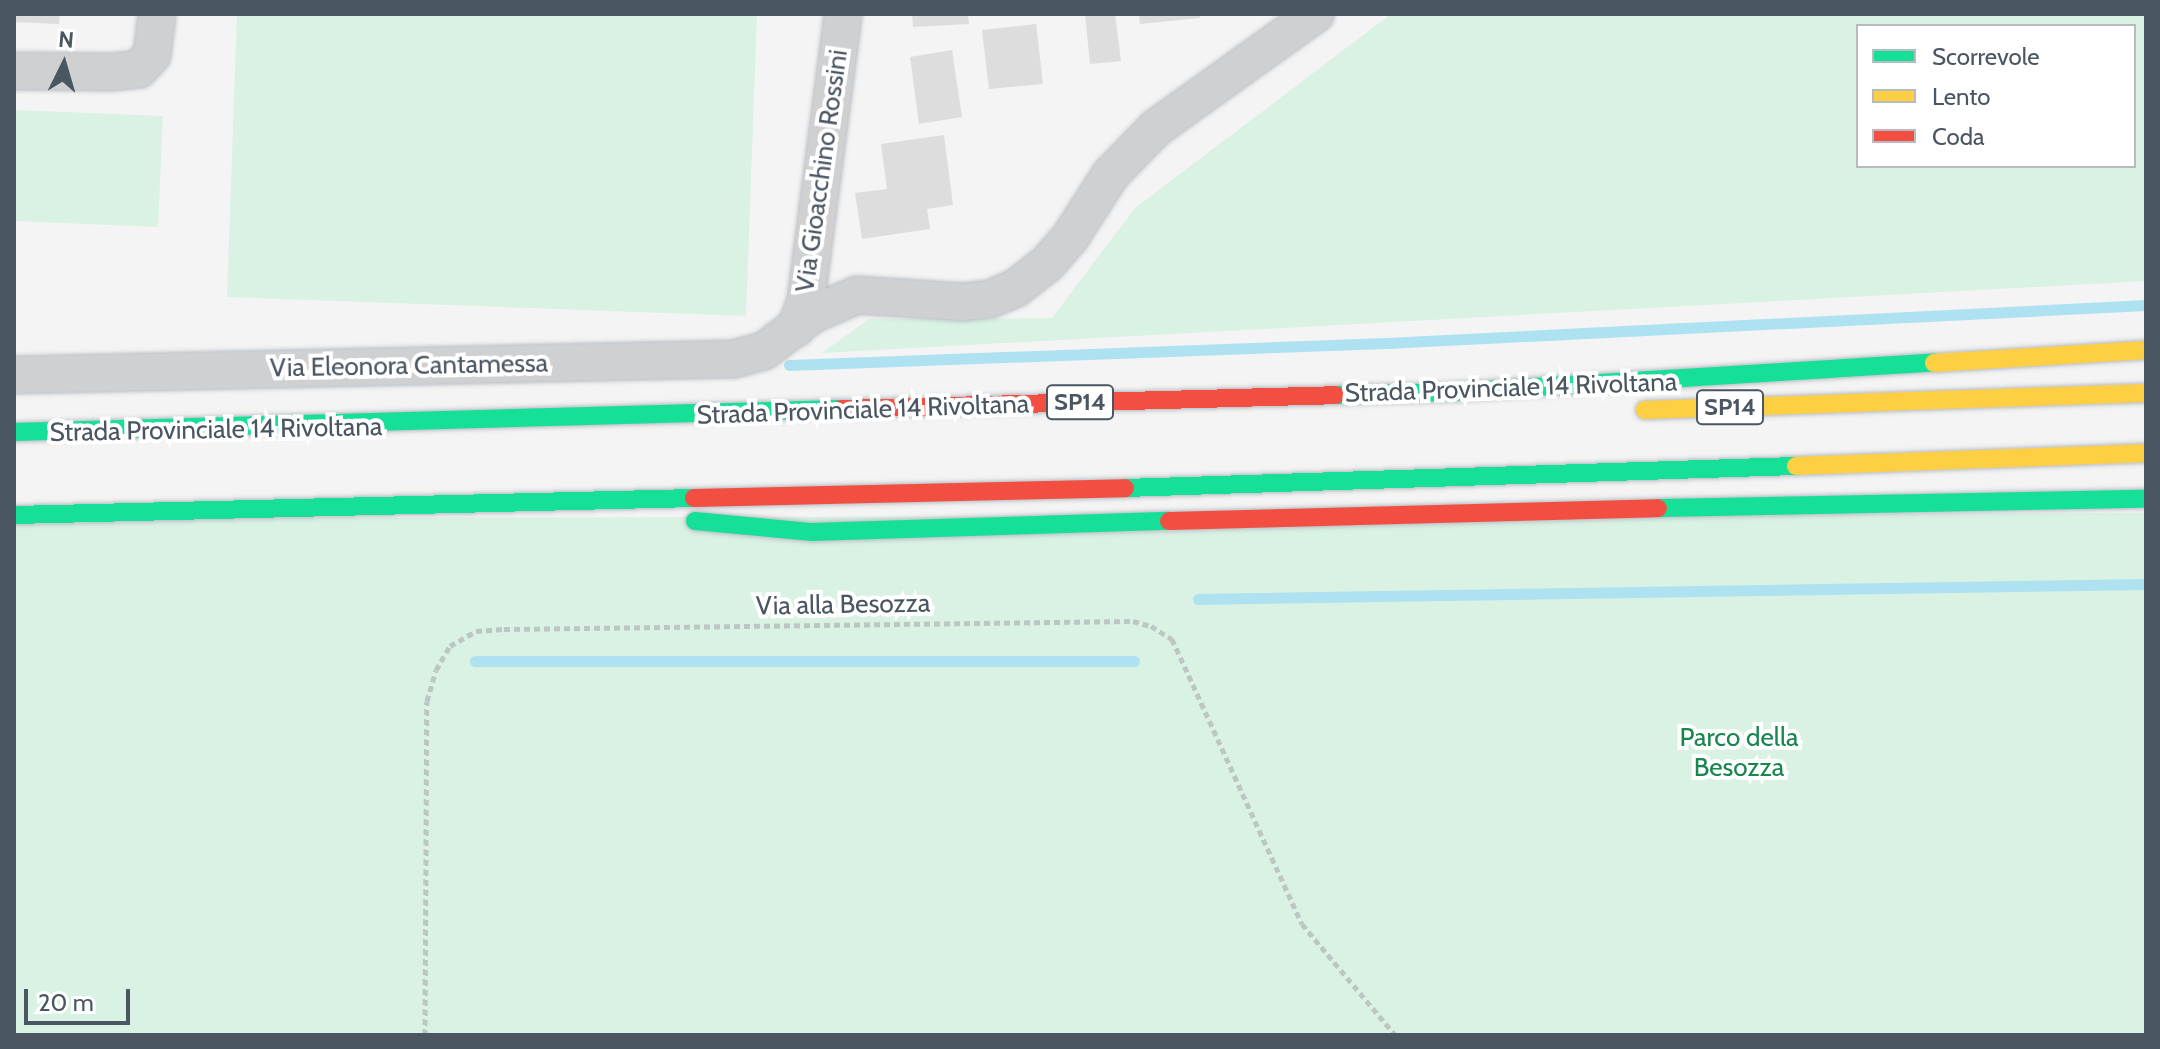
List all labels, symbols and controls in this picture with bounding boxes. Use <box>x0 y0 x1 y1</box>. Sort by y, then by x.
north arrow <box>24 24 104 104</box>
legend <box>1856 24 2136 168</box>
text: N <box>57 25 75 54</box>
text: Scorrevole <box>1932 42 2040 71</box>
street label: Via Gioacchino Rossini <box>790 48 854 294</box>
text: Lento <box>1932 82 1991 111</box>
text: Coda <box>1932 122 1985 151</box>
street label: Via Eleonora Cantamessa <box>270 348 548 384</box>
street label: Strada Provinciale 14 Rivoltana <box>1344 367 1678 409</box>
road number: SP14 <box>1046 382 1114 422</box>
road number: SP14 <box>1696 387 1764 427</box>
street label: Strada Provinciale 14 Rivoltana <box>696 389 1030 431</box>
street label: Strada Provinciale 14 Rivoltana <box>49 411 383 449</box>
street label: Via alla Besozza <box>755 588 931 622</box>
park label: Parco della Besozza <box>1679 722 1799 784</box>
scale bar <box>28 973 134 1023</box>
text: 20 m <box>38 988 94 1017</box>

